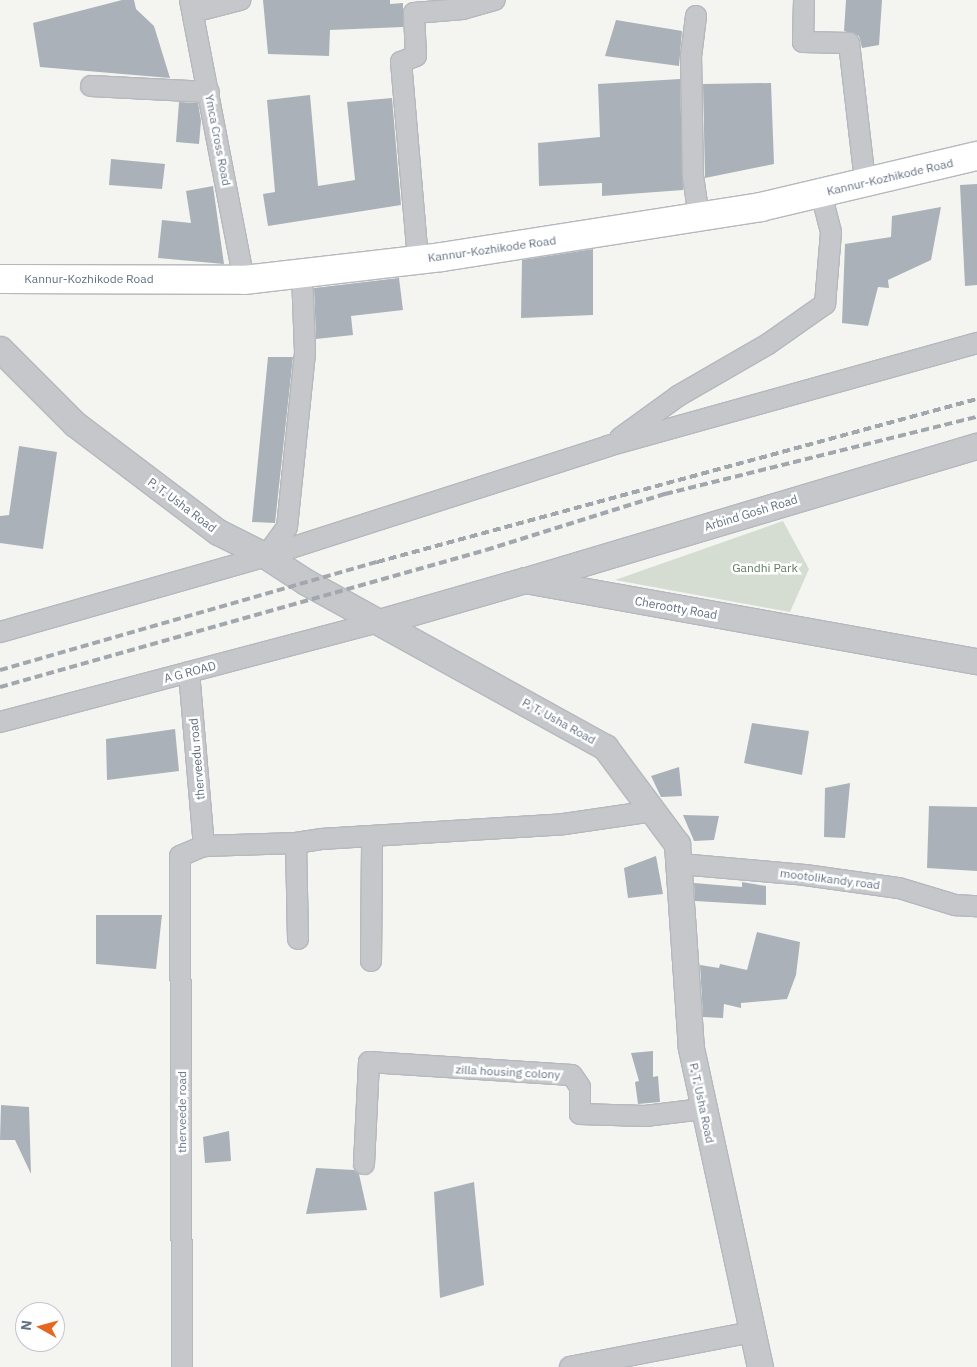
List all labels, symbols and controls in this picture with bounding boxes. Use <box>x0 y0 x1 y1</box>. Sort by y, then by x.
street label: Ymca Cross Road <box>202 93 234 187</box>
street label: Kannur-Kozhikode Road <box>825 155 955 199</box>
street label: Kannur-Kozhikode Road <box>427 233 557 265</box>
street label: Kannur-Kozhikode Road <box>24 272 154 286</box>
street label: P. T. Usha Road <box>145 475 219 535</box>
street label: Arbind Gosh Road <box>703 492 799 534</box>
park label: Gandhi Park <box>732 561 798 575</box>
street label: Cherootty Road <box>634 594 718 622</box>
street label: A G ROAD <box>162 658 218 686</box>
street label: P. T. Usha Road <box>520 695 598 747</box>
street label: therveedu road <box>186 717 208 801</box>
street label: mootolikandy road <box>779 866 881 892</box>
street label: zilla housing colony <box>455 1062 561 1082</box>
street label: P. T. Usha Road <box>686 1062 718 1144</box>
street label: therveede road <box>175 1071 189 1153</box>
north arrow <box>15 1302 65 1352</box>
text: N <box>17 1319 36 1331</box>

